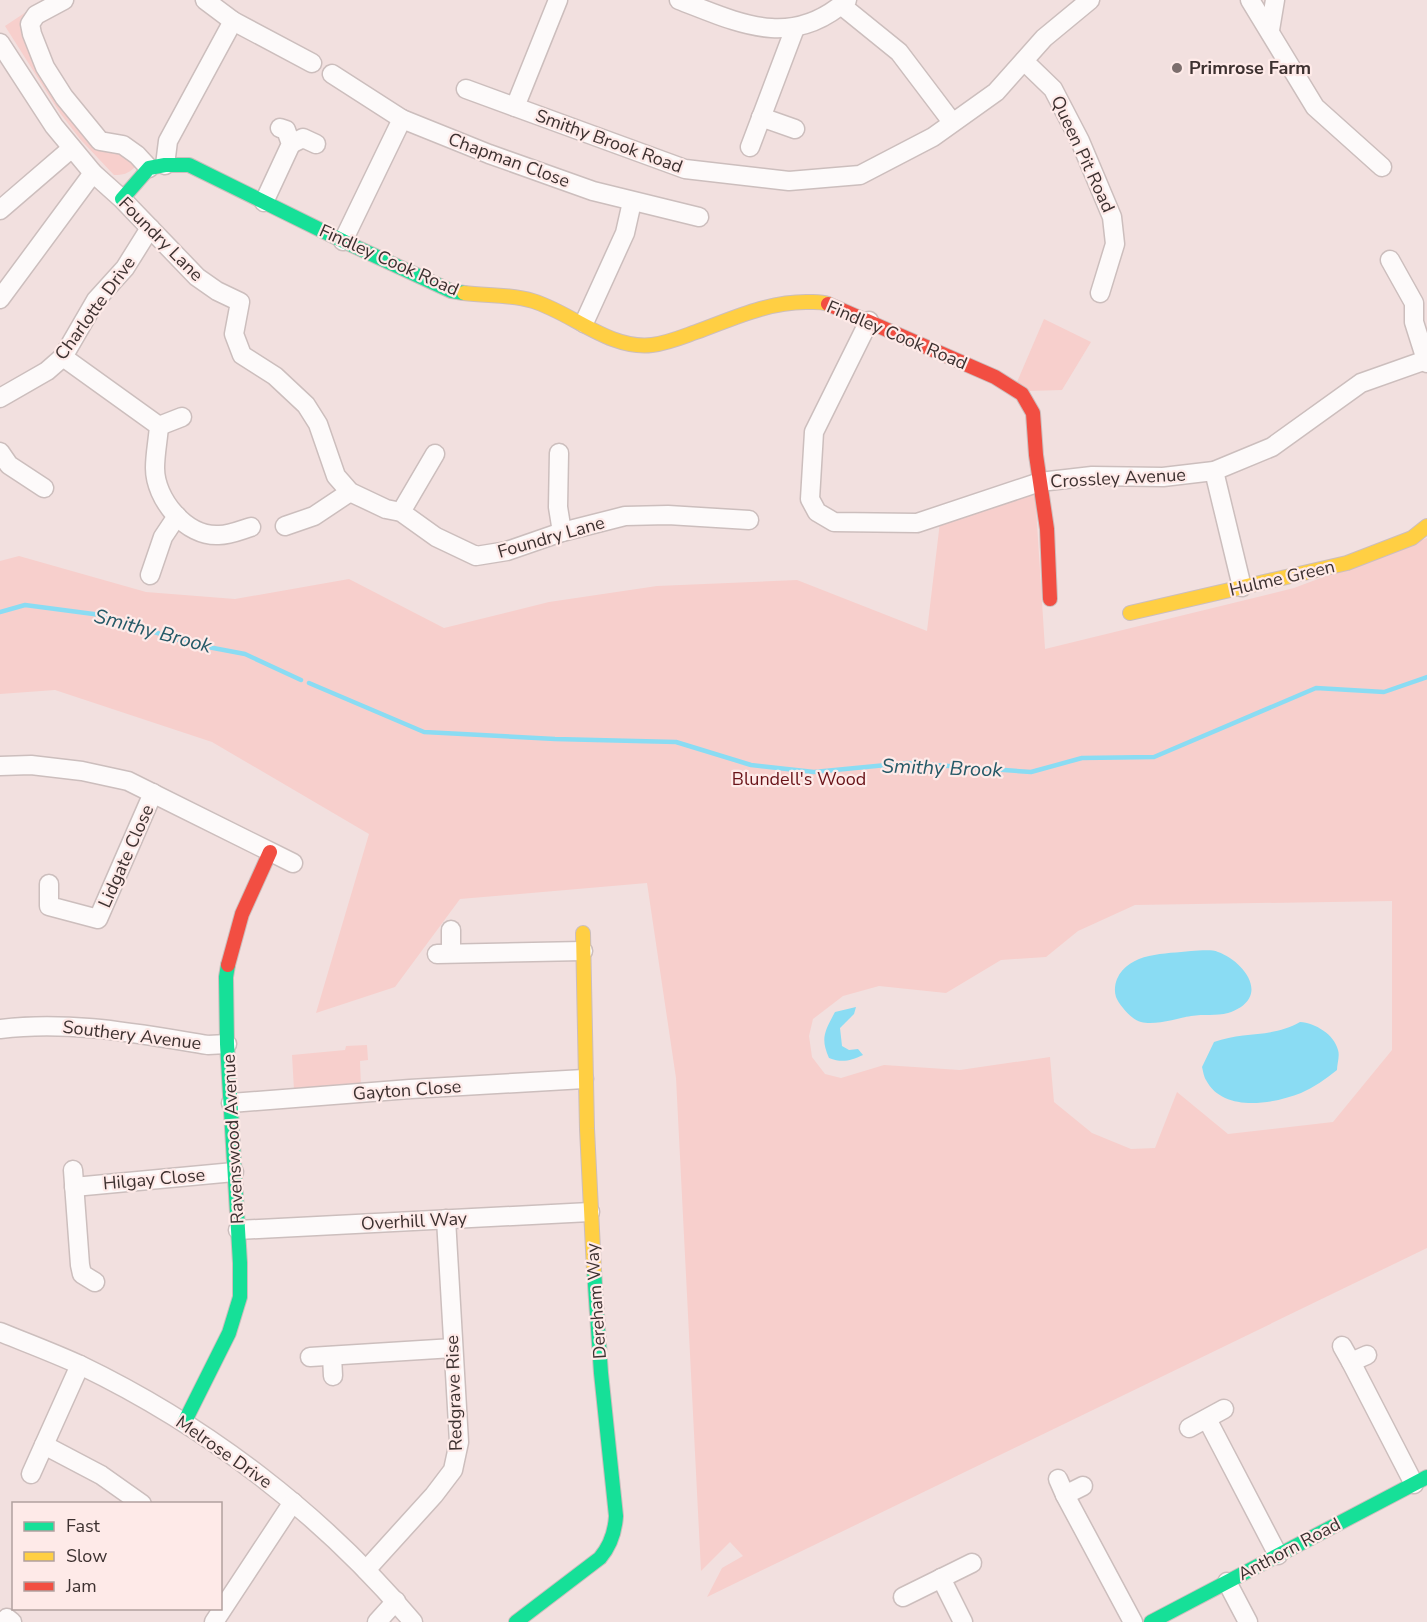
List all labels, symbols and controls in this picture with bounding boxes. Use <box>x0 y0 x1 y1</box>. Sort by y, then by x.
place label: Primrose Farm <box>1189 56 1311 80</box>
marker: Primrose Farm <box>1170 61 1184 75</box>
street label: Queen Pit Road <box>1045 92 1121 216</box>
street label: Smithy Brook Road <box>532 103 686 179</box>
street label: Chapman Close <box>445 127 573 193</box>
street label: Foundry Lane <box>114 192 208 286</box>
street label: Findley Cook Road <box>315 218 463 302</box>
street label: Charlotte Drive <box>49 251 141 365</box>
street label: Findley Cook Road <box>823 295 971 375</box>
street label: Crossley Avenue <box>1050 462 1186 494</box>
street label: Foundry Lane <box>495 510 607 564</box>
street label: Hulme Green <box>1227 554 1337 602</box>
water label: Smithy Brook <box>91 602 216 660</box>
water label: Smithy Brook <box>881 752 1004 784</box>
park label: Blundell's Wood <box>732 767 866 791</box>
street label: Lidgate Close <box>93 801 159 911</box>
street label: Southery Avenue <box>61 1015 203 1055</box>
street label: Ravenswood Avenue <box>217 1053 249 1225</box>
street label: Gayton Close <box>352 1074 462 1106</box>
street label: Hilgay Close <box>102 1163 206 1195</box>
street label: Overhill Way <box>360 1206 468 1236</box>
street label: Dereham Way <box>580 1241 612 1360</box>
street label: Redgrave Rise <box>440 1335 468 1451</box>
street label: Melrose Drive <box>171 1410 277 1494</box>
legend <box>12 1502 222 1610</box>
street label: Anthorn Road <box>1233 1512 1345 1586</box>
text: Fast <box>66 1514 101 1538</box>
text: Slow <box>66 1544 107 1568</box>
text: Jam <box>65 1574 97 1598</box>

